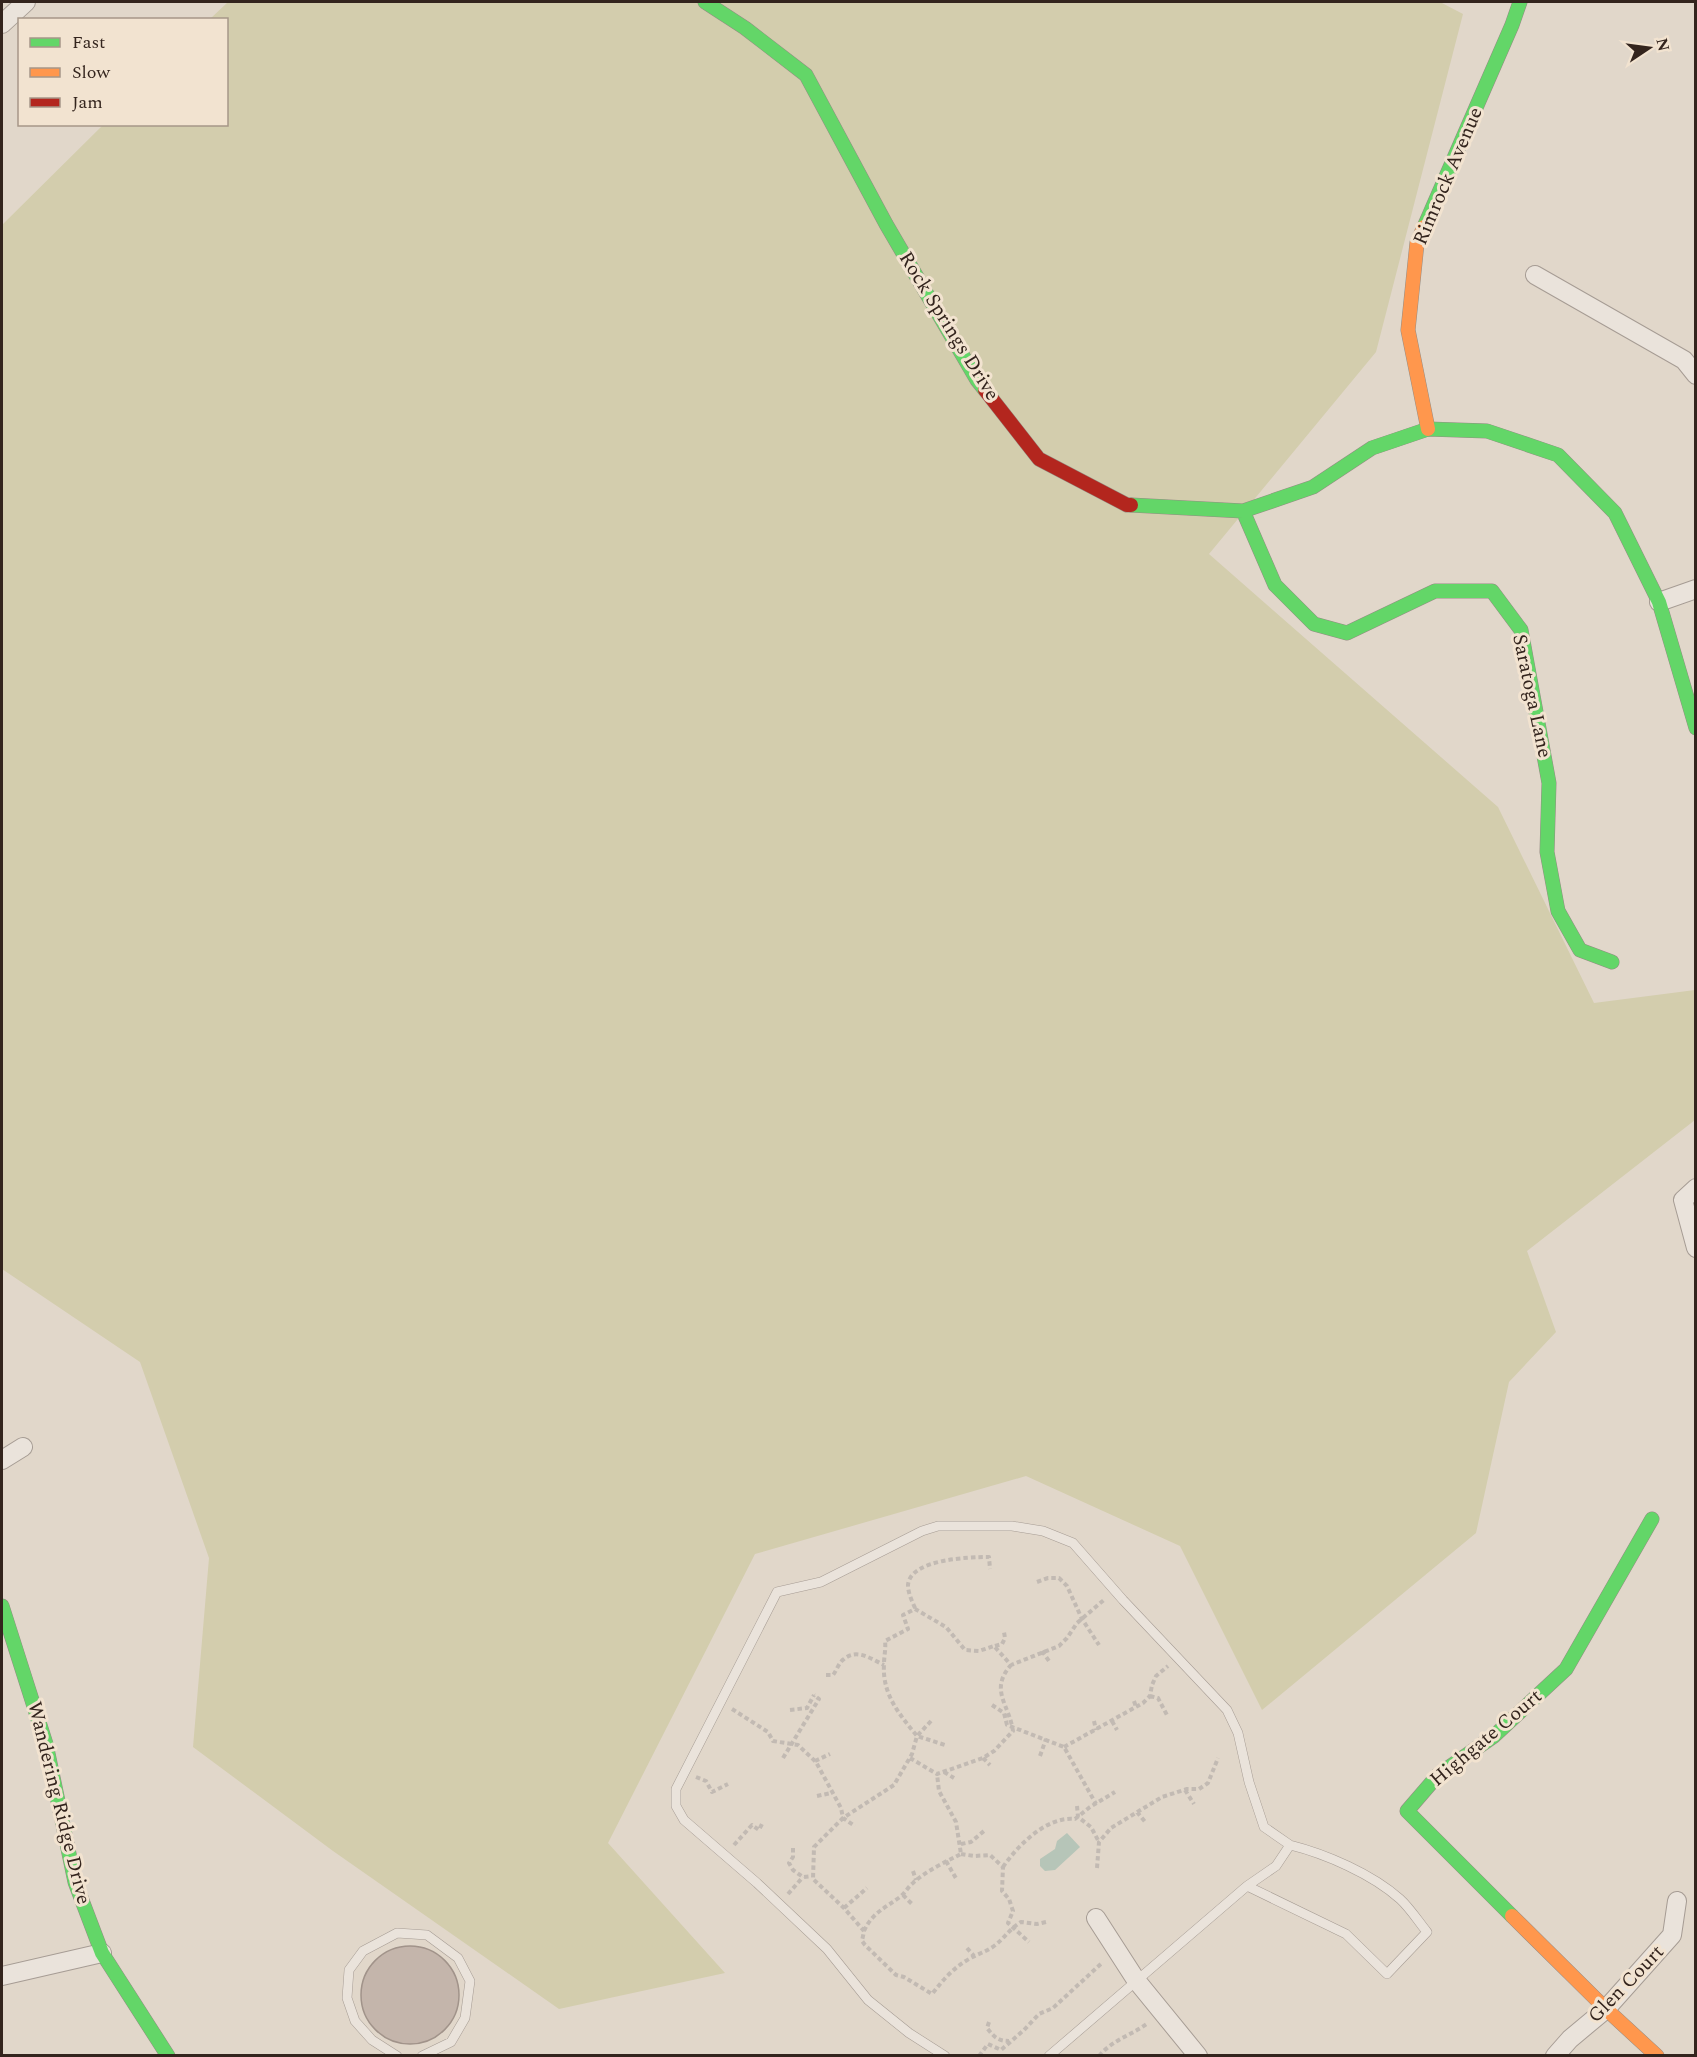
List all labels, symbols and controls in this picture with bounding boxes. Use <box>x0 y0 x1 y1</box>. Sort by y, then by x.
legend <box>18 18 228 126</box>
north arrow <box>1619 18 1679 78</box>
text: Fast <box>72 29 105 56</box>
text: N <box>1649 36 1676 54</box>
text: Slow <box>72 59 111 86</box>
text: Jam <box>72 89 103 116</box>
street label: Rimrock Avenue <box>1405 102 1491 250</box>
street label: Rock Springs Drive <box>891 246 1007 406</box>
street label: Saratoga Lane <box>1504 631 1560 761</box>
street label: Highgate Court <box>1423 1682 1549 1794</box>
street label: Wandering Ridge Drive <box>19 1698 99 1908</box>
street label: Glen Court <box>1581 1938 1671 2030</box>

